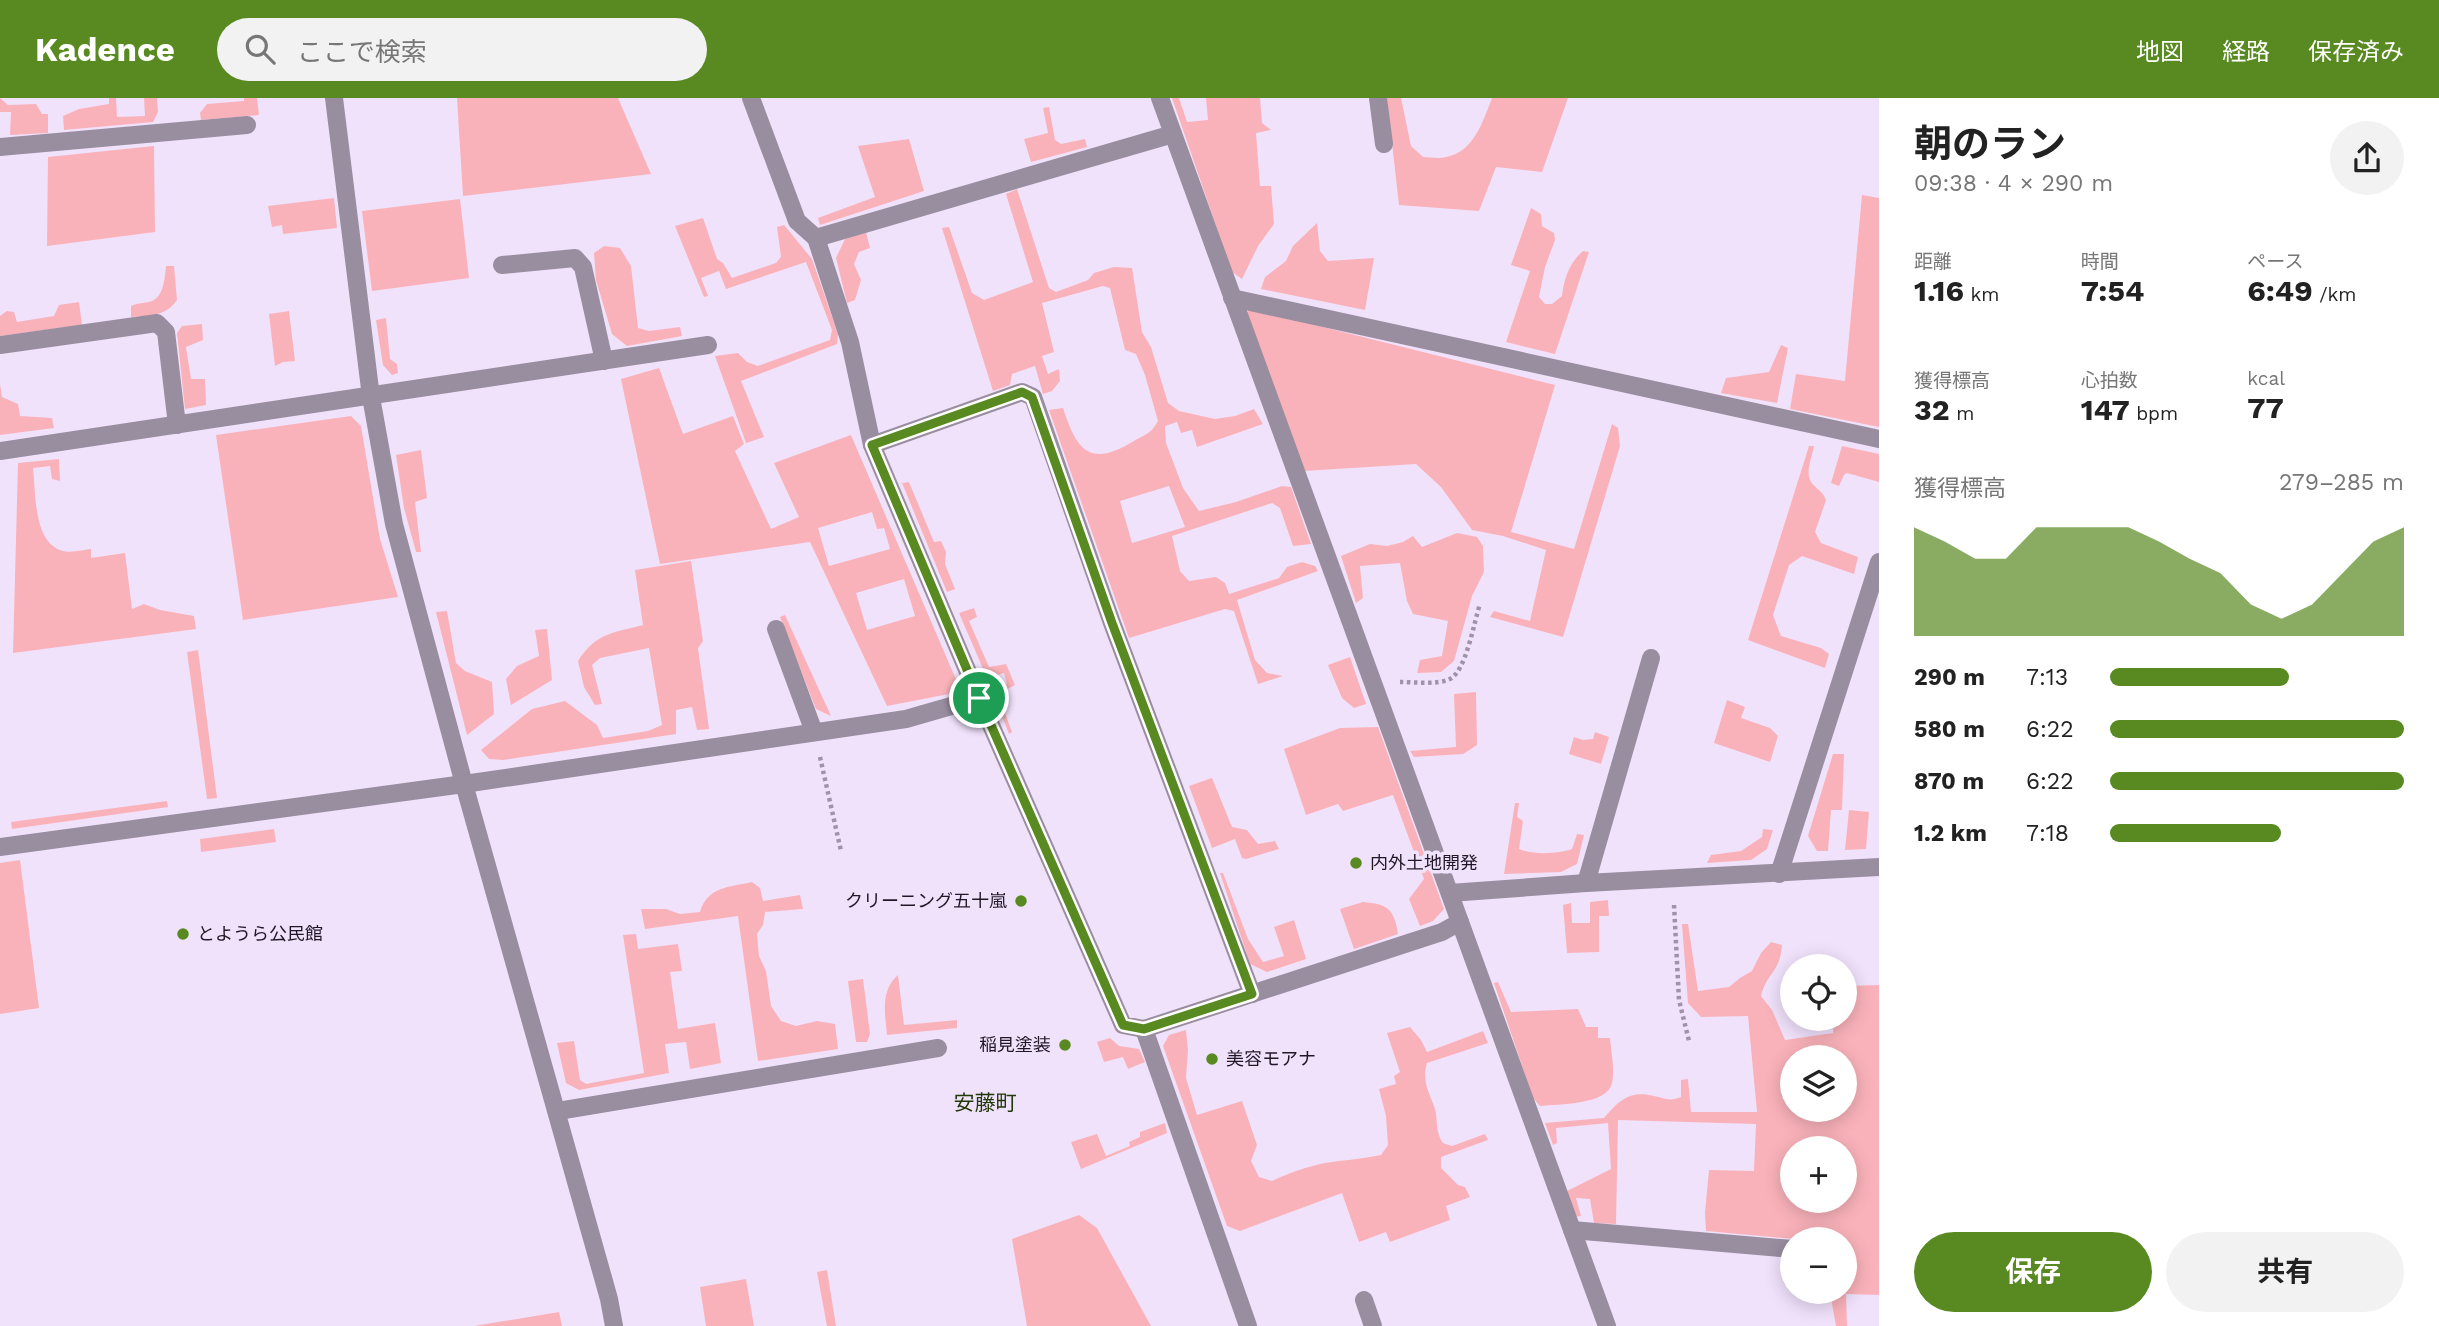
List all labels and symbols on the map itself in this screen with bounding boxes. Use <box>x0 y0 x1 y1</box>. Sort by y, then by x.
pin <box>949 668 1009 728</box>
place label: 内外土地開発 <box>1370 852 1478 873</box>
marker: 内外土地開発 <box>1348 855 1364 871</box>
place label: クリーニング五十嵐 <box>845 890 1007 911</box>
marker: クリーニング五十嵐 <box>1013 893 1029 909</box>
place label: とようら公民館 <box>197 923 323 944</box>
marker: とようら公民館 <box>175 926 191 942</box>
place label: 稲見塗装 <box>979 1034 1051 1055</box>
marker: 稲見塗装 <box>1057 1037 1073 1053</box>
place label: 美容モアナ <box>1226 1048 1316 1069</box>
marker: 美容モアナ <box>1204 1051 1220 1067</box>
district label: 安藤町 <box>954 1090 1017 1115</box>

